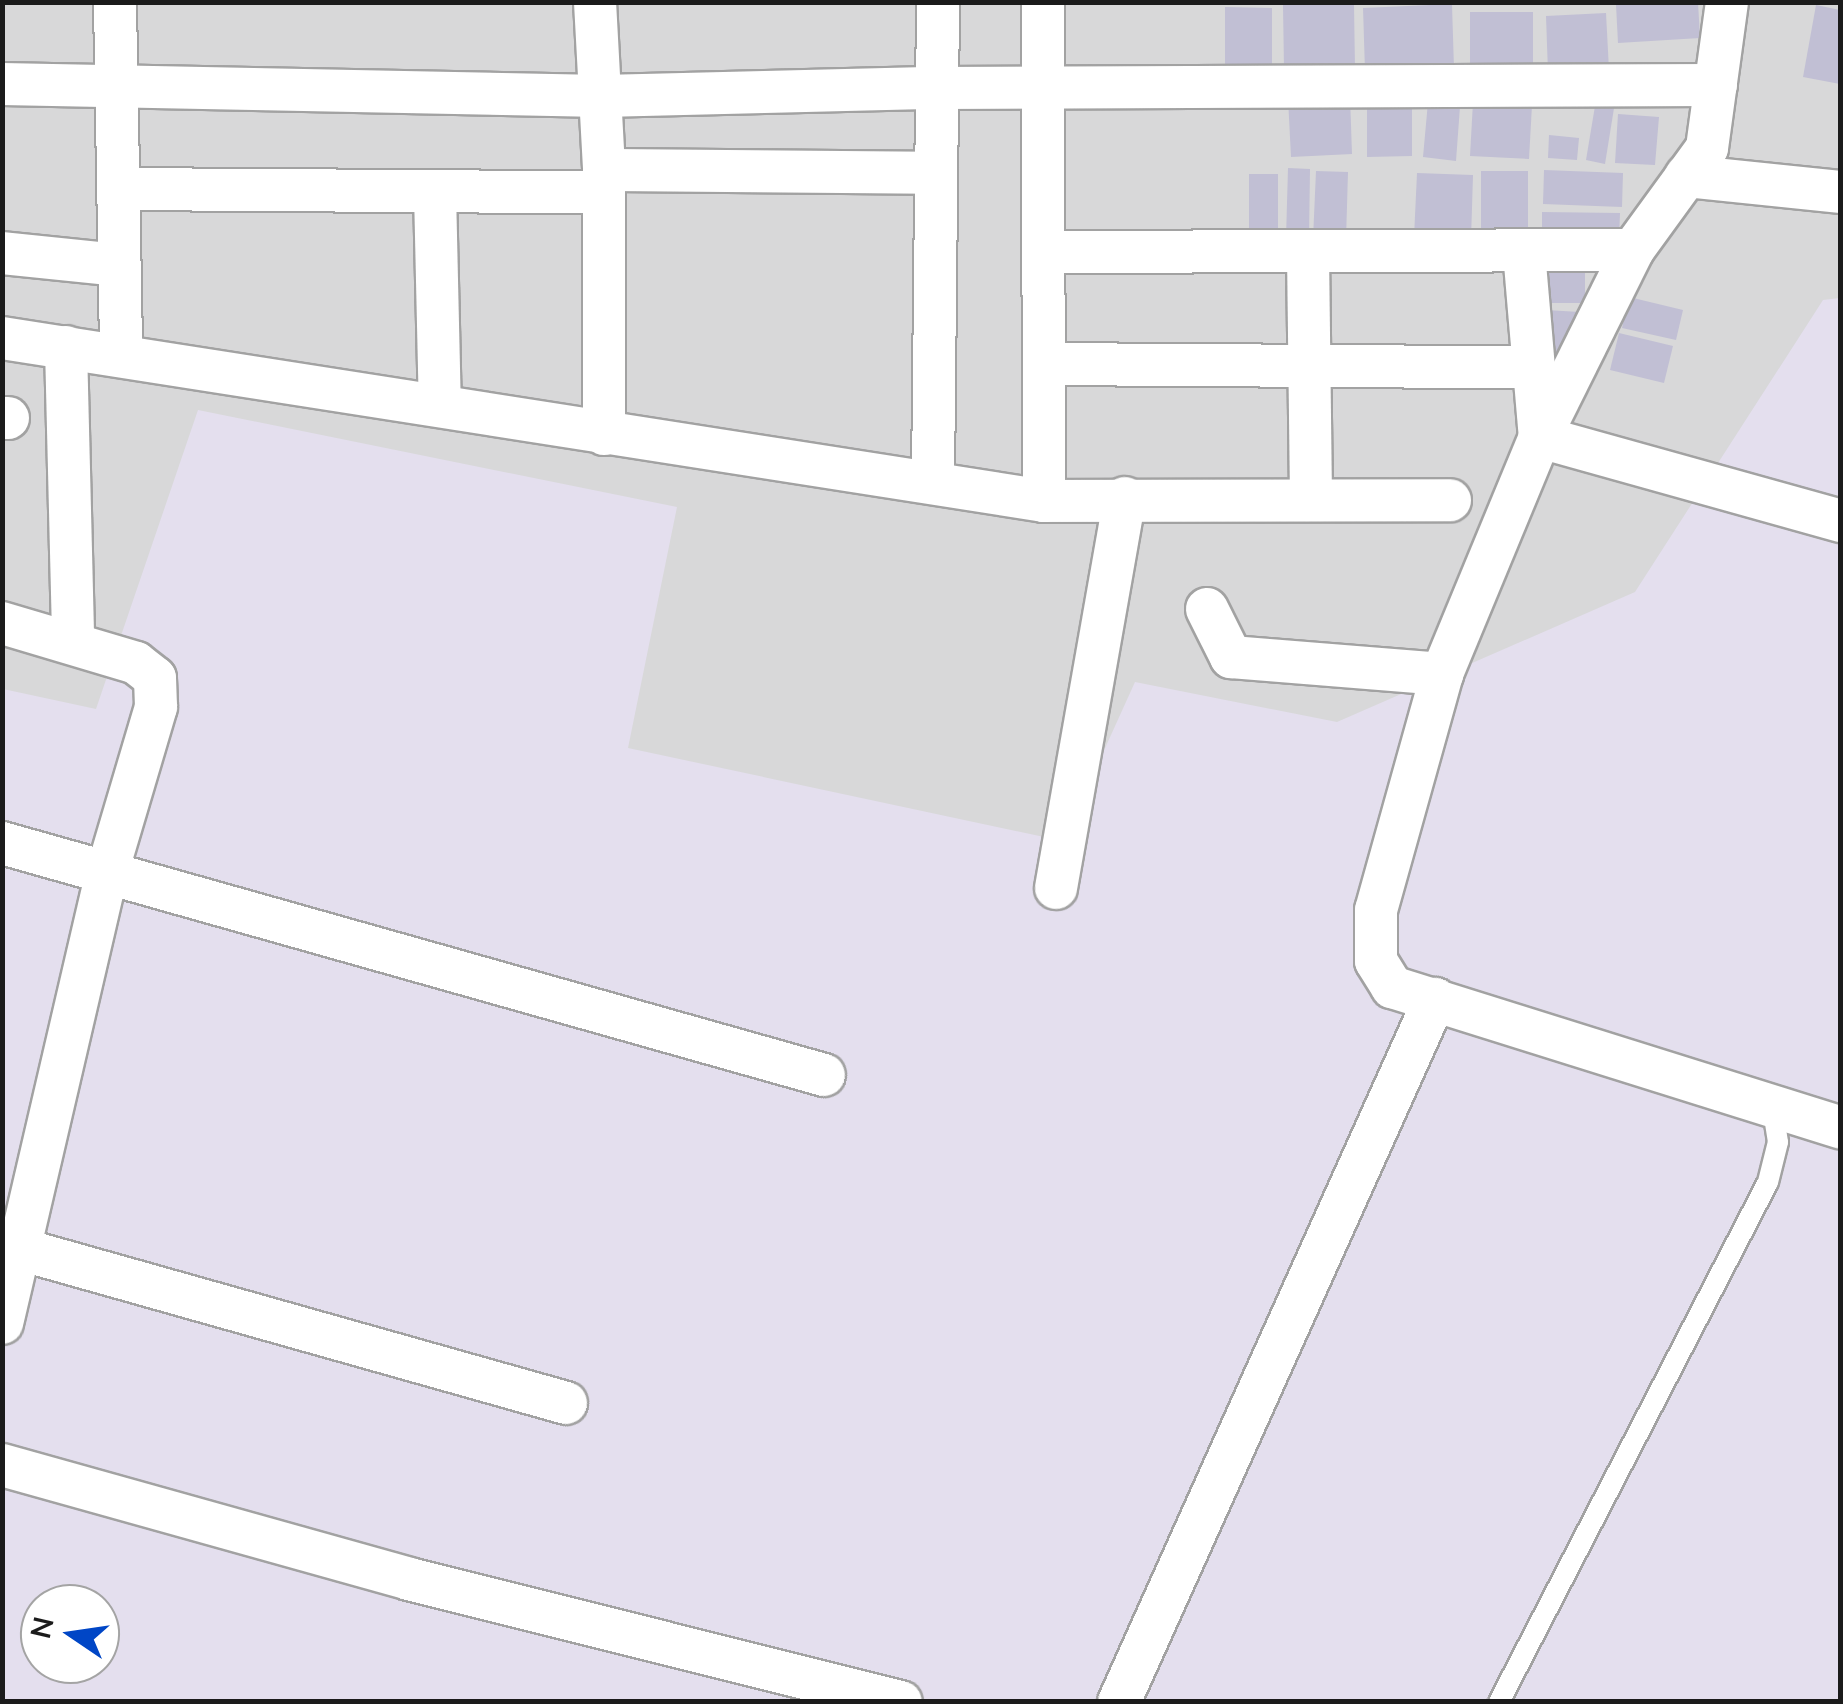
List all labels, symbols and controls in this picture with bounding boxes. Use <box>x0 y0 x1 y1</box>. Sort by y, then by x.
north arrow <box>20 1584 120 1684</box>
text: N <box>22 1613 64 1642</box>

